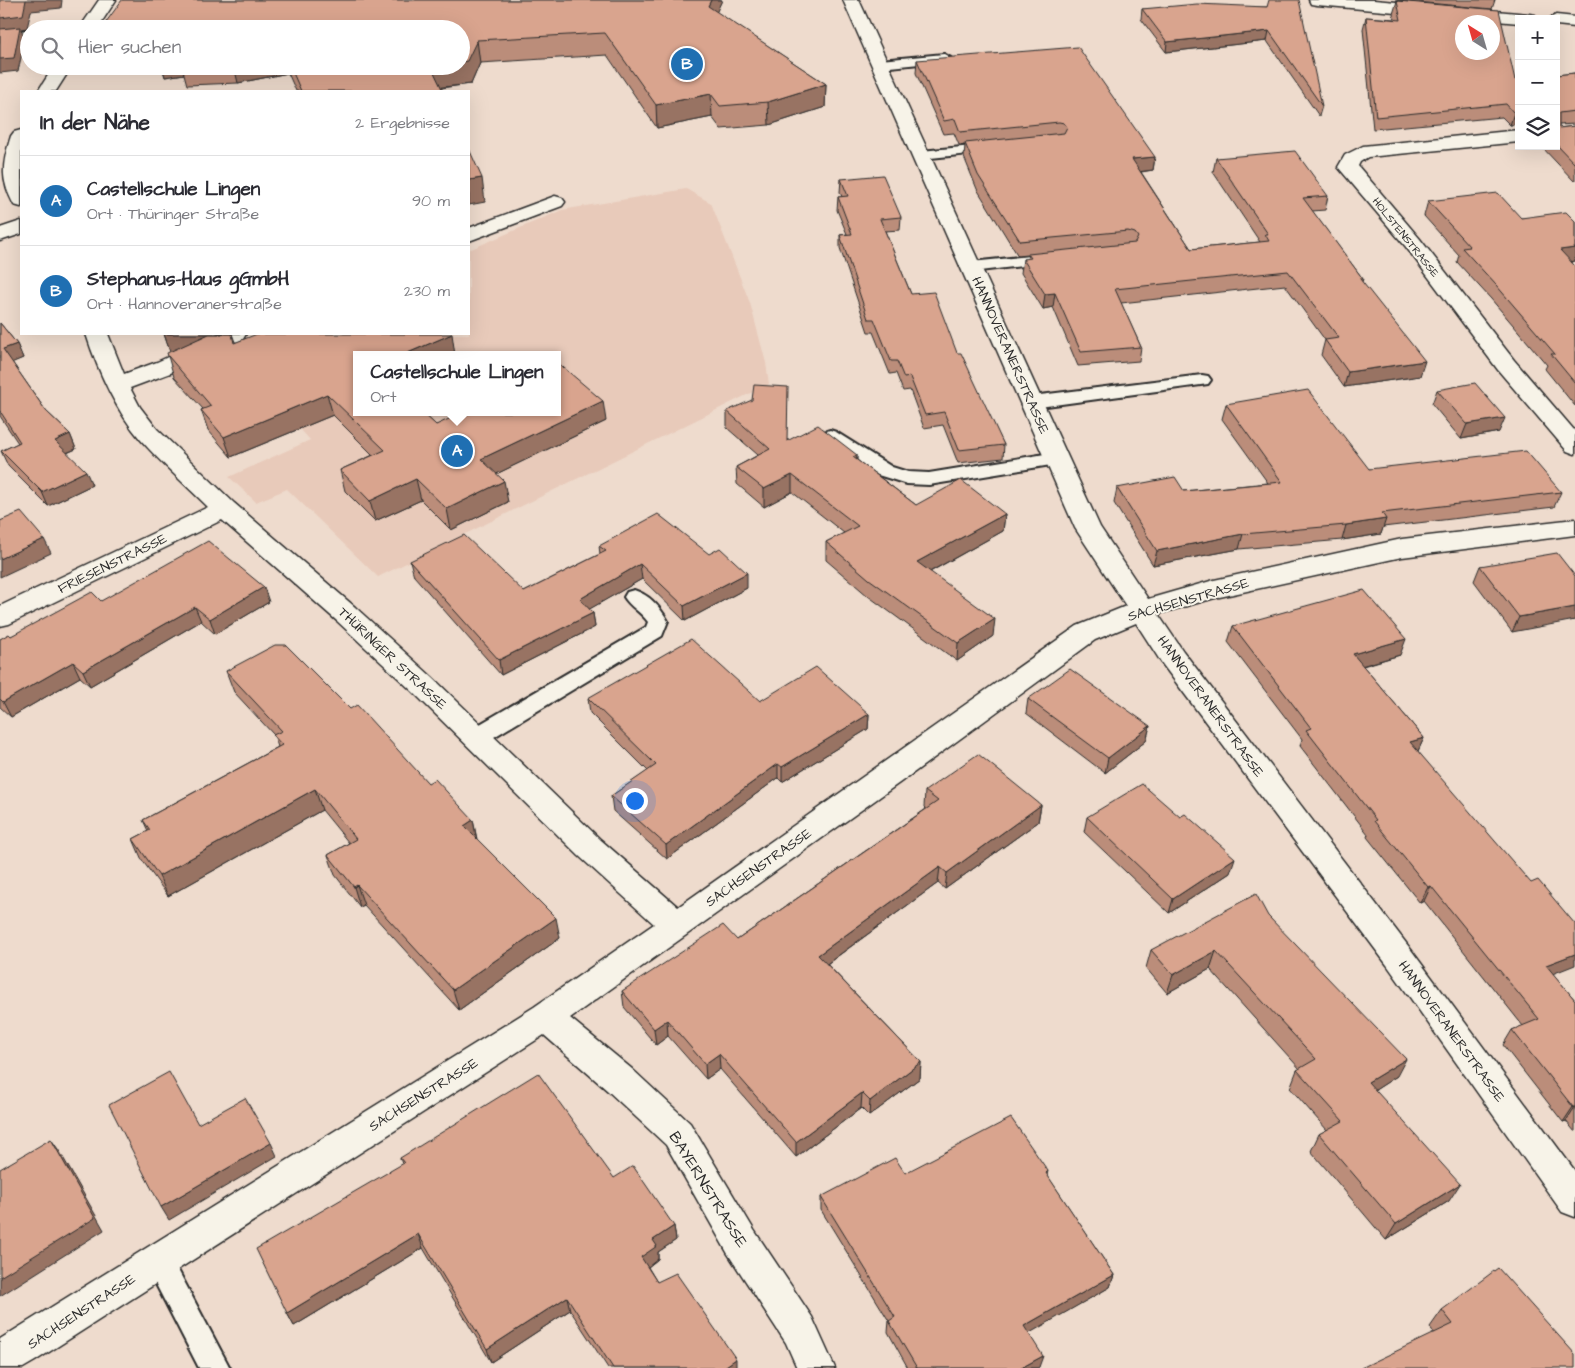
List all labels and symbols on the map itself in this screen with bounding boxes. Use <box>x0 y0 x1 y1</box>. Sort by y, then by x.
north arrow <box>1455 15 1500 60</box>
pin: B <box>671 45 703 83</box>
street label: HOLSTENSTRASSE <box>1369 194 1443 281</box>
street label: HANNOVERANERSTRASSE <box>966 274 1054 438</box>
pin: A <box>441 432 473 470</box>
street label: FRIESENSTRASSE <box>55 528 171 599</box>
street label: SACHSENSTRASSE <box>1125 573 1252 627</box>
street label: THÜRINGER STRASSE <box>333 603 452 715</box>
street label: HANNOVERANERSTRASSE <box>1152 632 1269 782</box>
your location <box>622 788 648 814</box>
street label: SACHSENSTRASSE <box>701 823 816 912</box>
street label: HANNOVERANERSTRASSE <box>1393 957 1510 1107</box>
street label: SACHSENSTRASSE <box>365 1053 483 1137</box>
street label: BAYERNSTRASSE <box>664 1127 753 1252</box>
street label: SACHSENSTRASSE <box>24 1269 140 1354</box>

